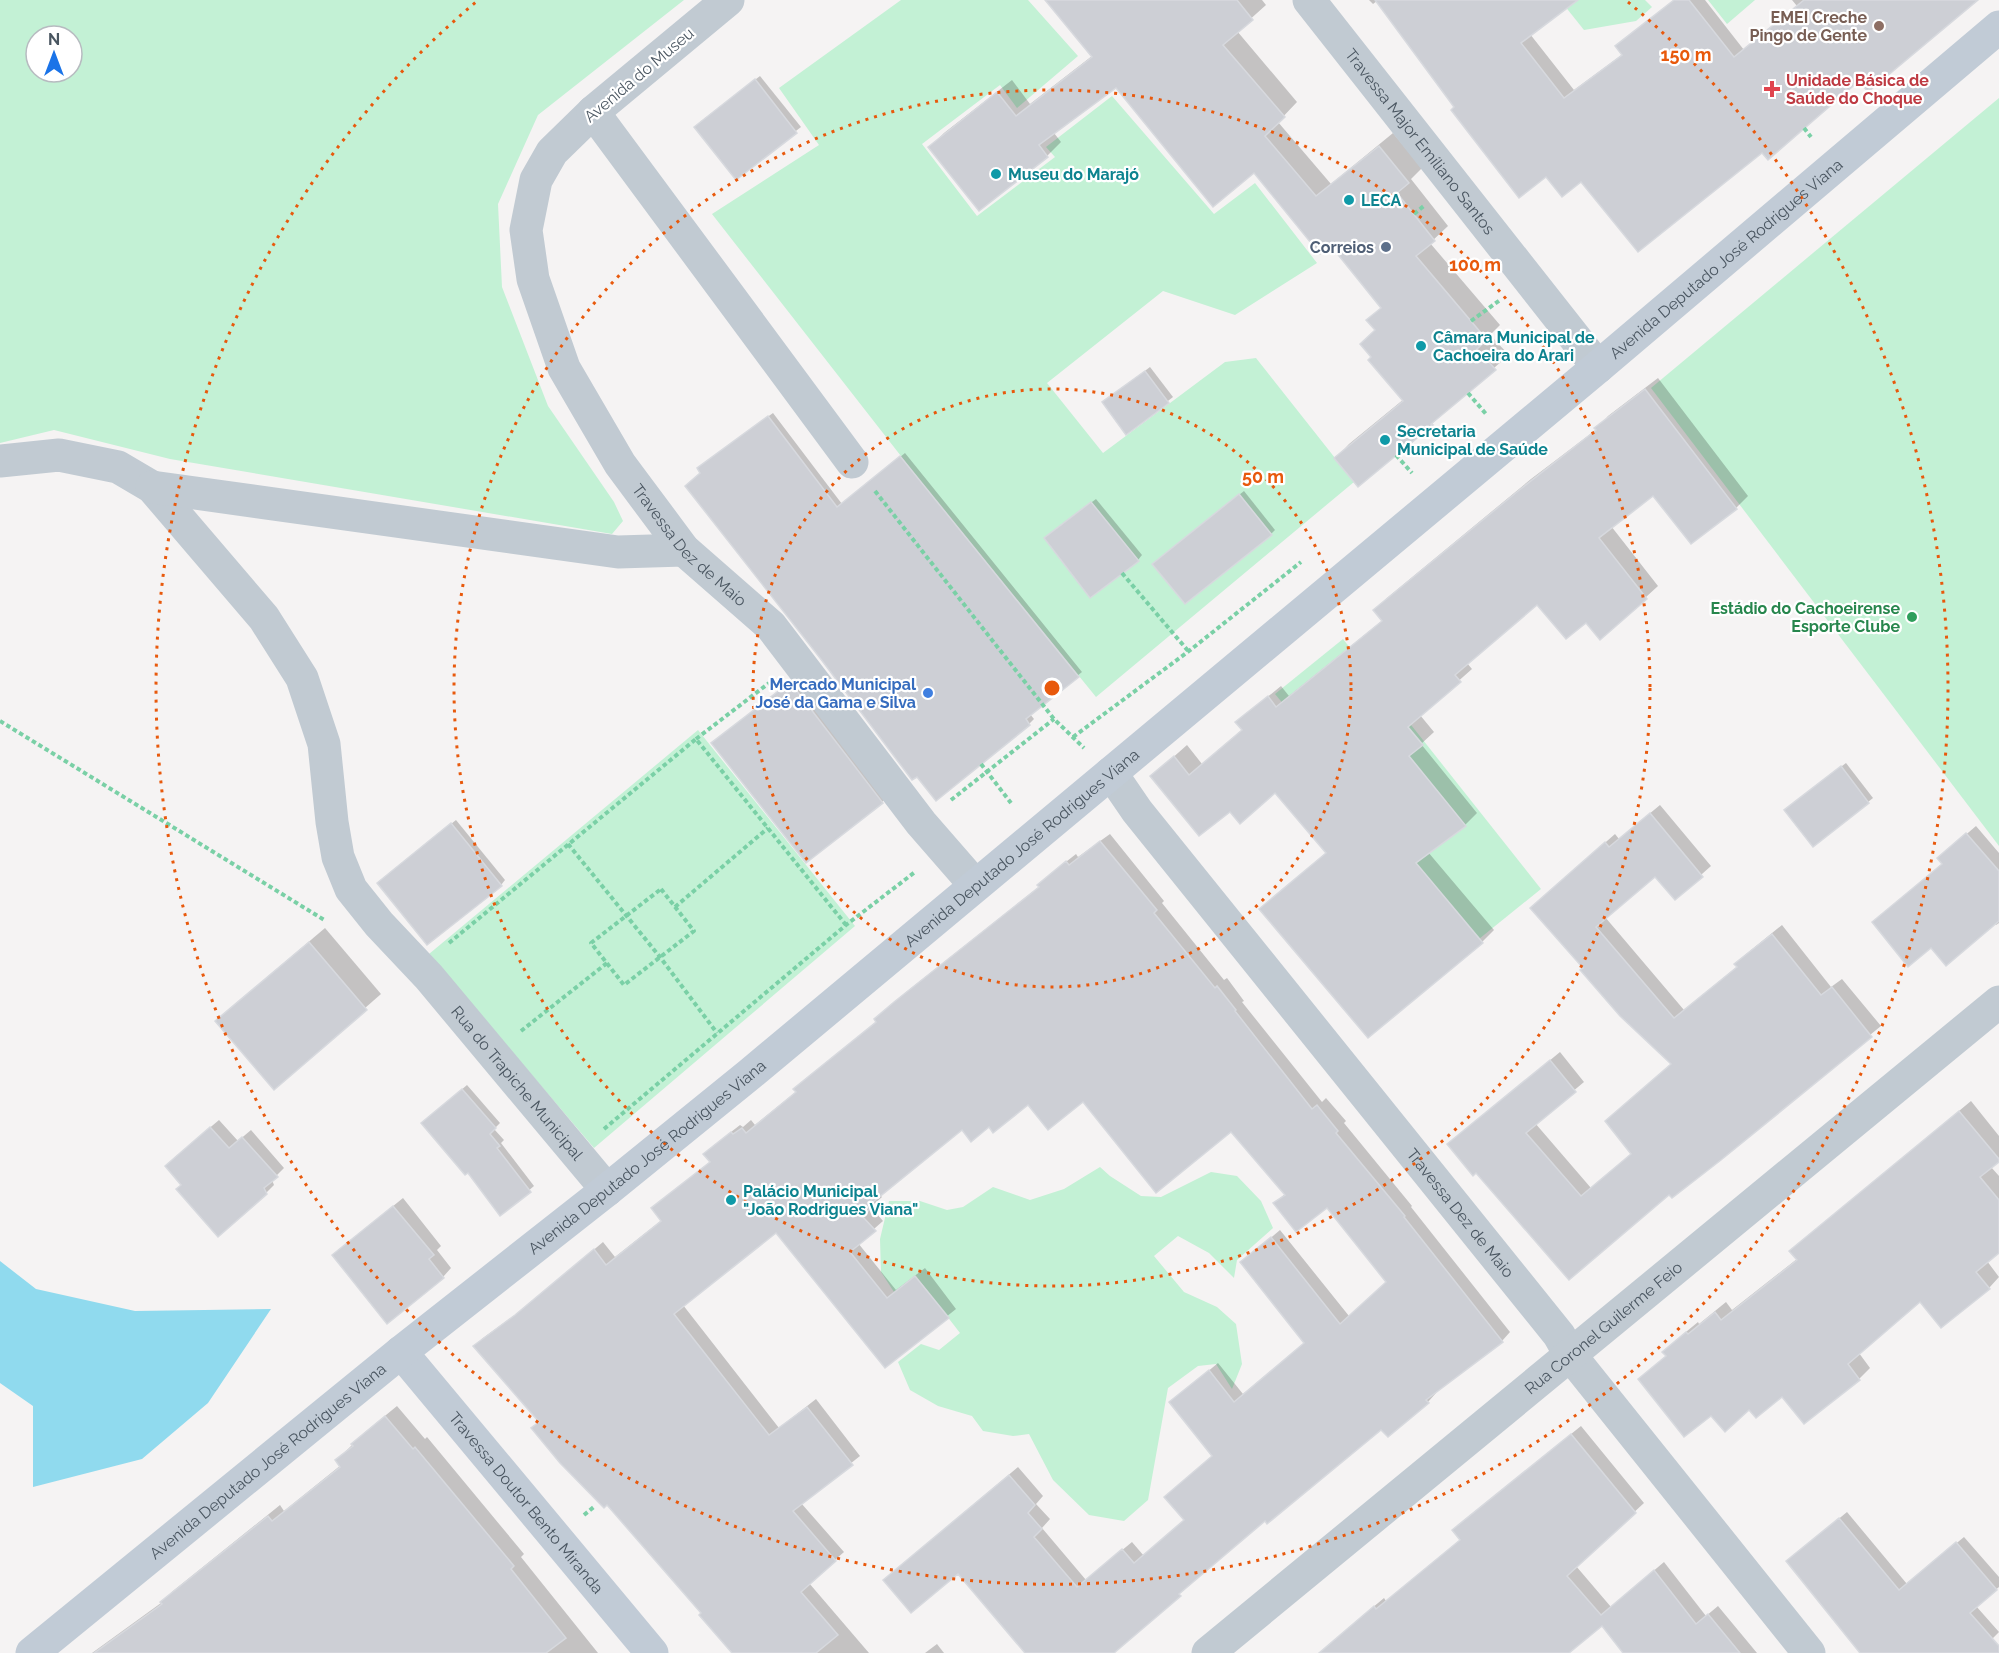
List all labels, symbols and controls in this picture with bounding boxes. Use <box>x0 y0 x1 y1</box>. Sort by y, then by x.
place label: EMEI Creche Pingo de Gente <box>1749 8 1867 45</box>
marker: EMEI Creche Pingo de Gente <box>1872 19 1886 33</box>
north arrow <box>24 24 84 84</box>
street label: Avenida do Museu <box>580 24 698 126</box>
text: N <box>48 30 60 49</box>
text: 150 m <box>1661 44 1712 65</box>
street label: Travessa Major Emíliano Santos <box>1341 45 1499 238</box>
place label: Unidade Básica de Saúde do Choque <box>1786 71 1929 108</box>
marker: Unidade Básica de Saúde do Choque <box>1763 80 1781 98</box>
street label: Avenida Deputado José Rodrigues Viana <box>1605 155 1846 363</box>
place label: Museu do Marajó <box>1008 165 1139 184</box>
marker: Museu do Marajó <box>989 167 1003 181</box>
place label: LECA <box>1361 191 1402 210</box>
marker: LECA <box>1342 193 1356 207</box>
place label: Correios <box>1310 238 1374 257</box>
marker: Correios <box>1379 240 1393 254</box>
text: 100 m <box>1449 254 1501 275</box>
place label: Câmara Municipal de Cachoeira do Arari <box>1433 328 1595 365</box>
marker: Câmara Municipal de Cachoeira do Arari <box>1414 339 1428 353</box>
place label: Secretaria Municipal de Saúde <box>1397 422 1548 459</box>
marker: Secretaria Municipal de Saúde <box>1378 433 1392 447</box>
text: 50 m <box>1242 466 1284 487</box>
street label: Travessa Dez de Maio <box>629 480 751 610</box>
place label: Estádio do Cachoeirense Esporte Clube <box>1710 599 1900 636</box>
marker: Estádio do Cachoeirense Esporte Clube <box>1905 610 1919 624</box>
place label: Mercado Municipal José da Gama e Silva <box>755 675 917 712</box>
centre of rings <box>1042 678 1062 698</box>
marker: Mercado Municipal José da Gama e Silva <box>921 686 935 700</box>
street label: Avenida Deputado José Rodrigues Viana <box>901 744 1143 951</box>
street label: Rua do Trapiche Municipal <box>448 1002 588 1164</box>
street label: Avenida Deputado José Rodrigues Viana <box>524 1056 769 1258</box>
street label: Travessa Dez de Maio <box>1403 1144 1518 1281</box>
place label: Palácio Municipal "João Rodrigues Viana" <box>743 1182 918 1219</box>
marker: Palácio Municipal "João Rodrigues Viana" <box>724 1193 738 1207</box>
street label: Rua Coronel Guilerme Feio <box>1521 1257 1686 1398</box>
street label: Avenida Deputado José Rodrigues Viana <box>146 1359 390 1563</box>
street label: Travessa Doutor Bento Miranda <box>445 1408 608 1597</box>

